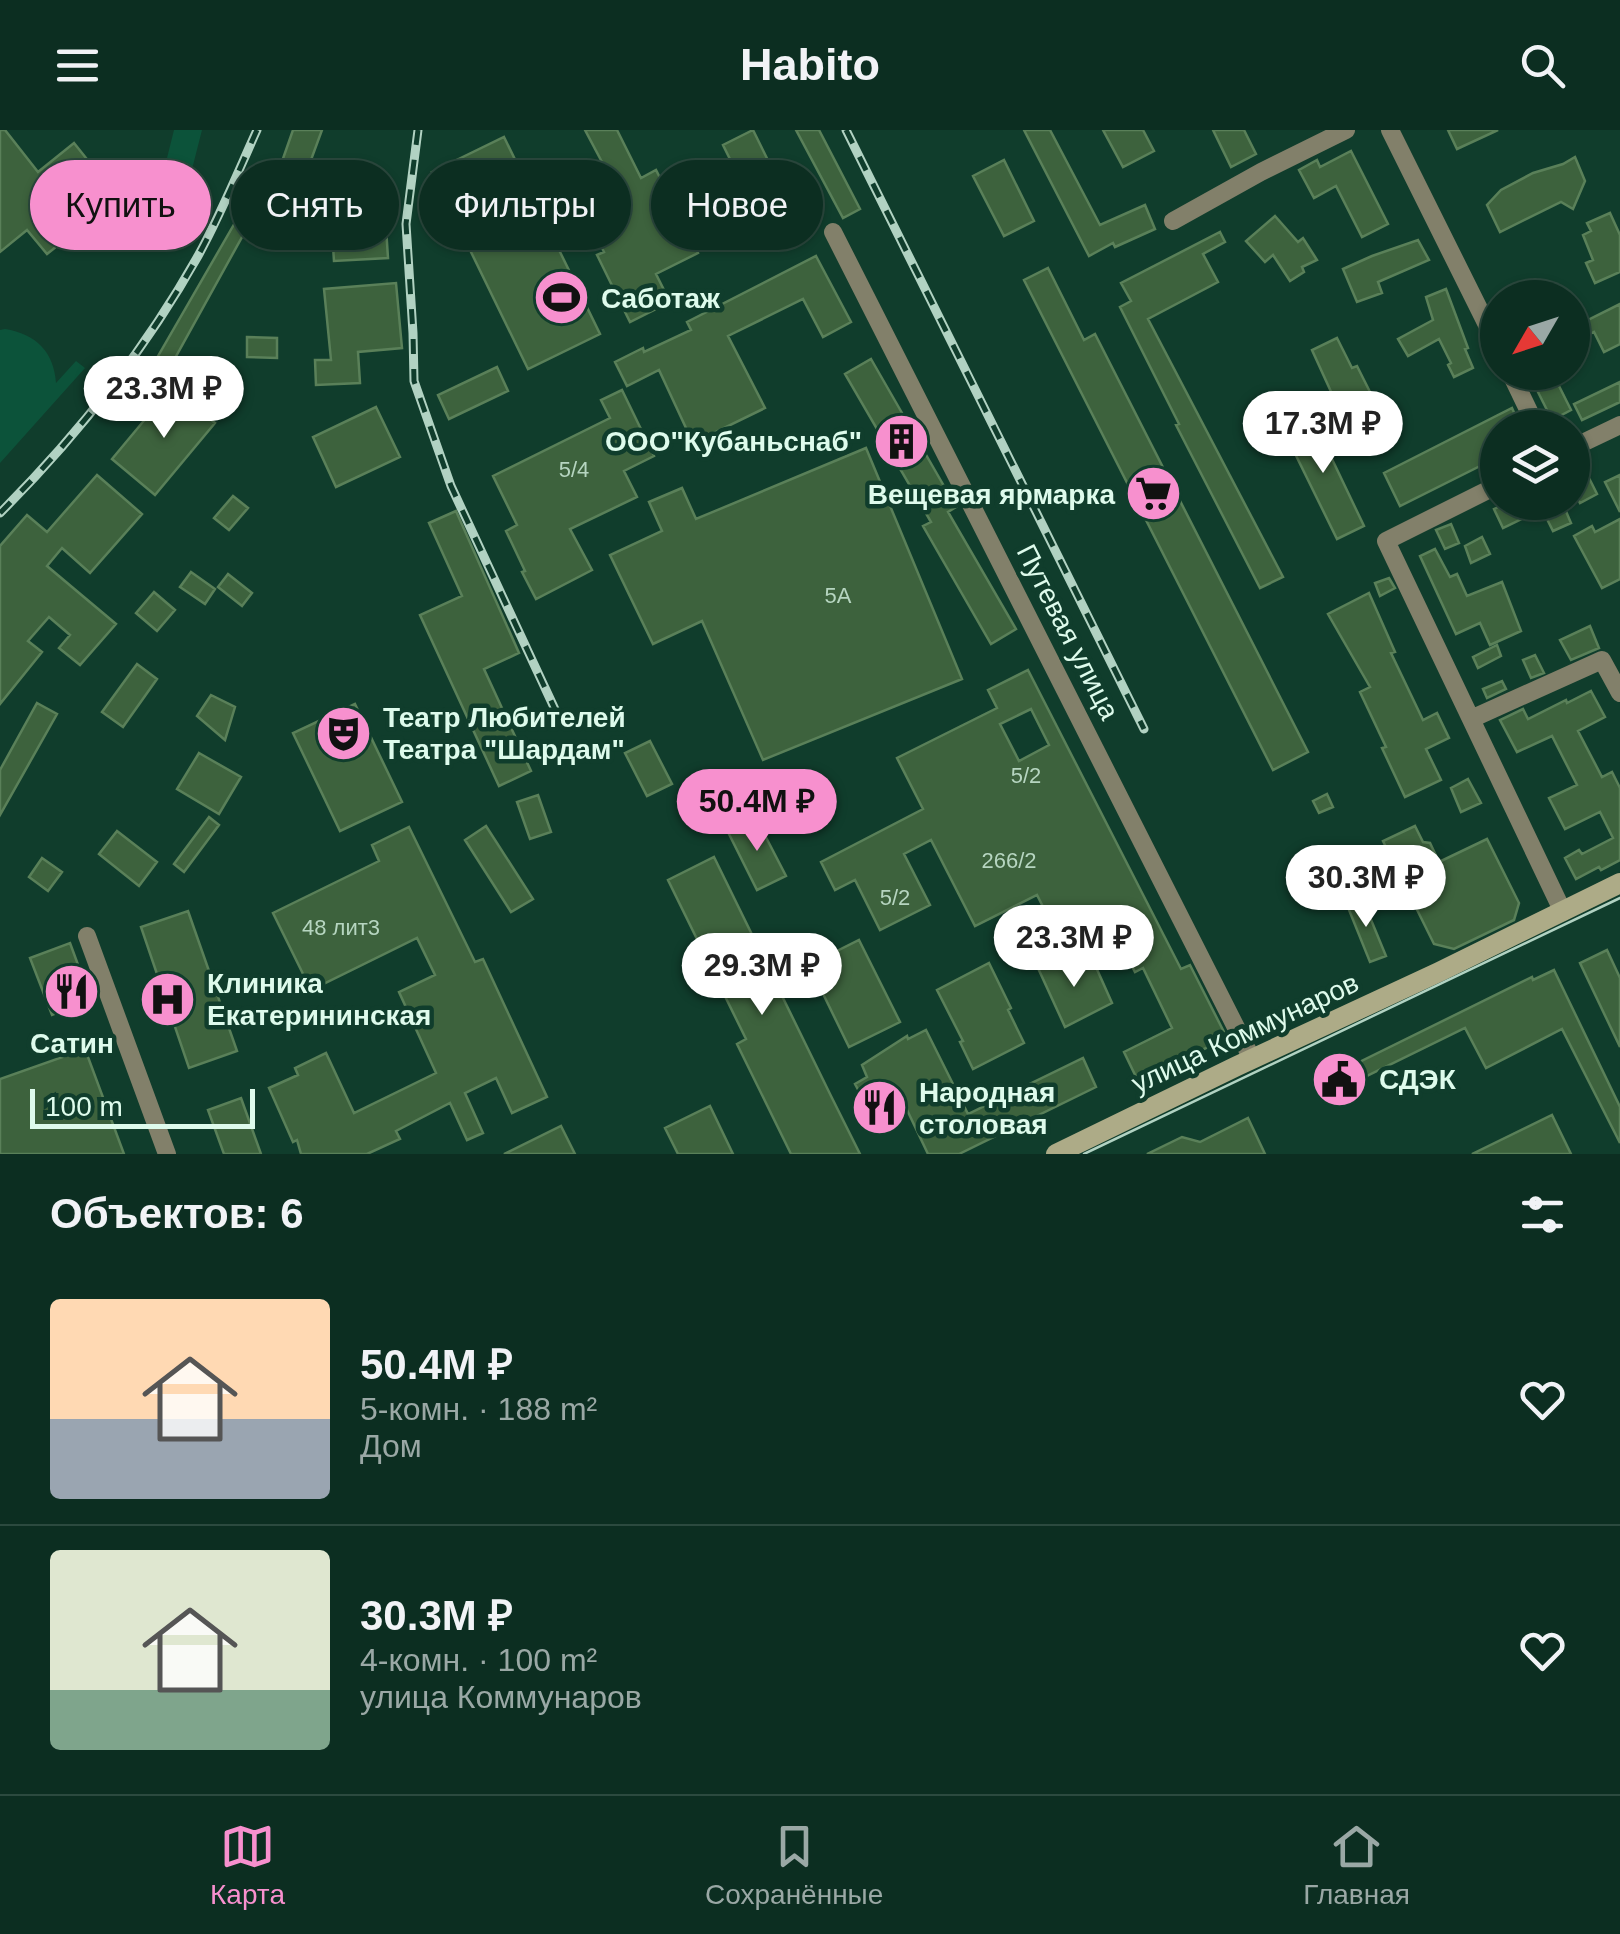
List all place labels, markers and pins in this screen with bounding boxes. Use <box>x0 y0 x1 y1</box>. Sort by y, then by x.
sports icon: Саботаж <box>532 268 592 328</box>
place label: Саботаж <box>601 283 721 314</box>
pin: 23.3M ₽ <box>72 356 256 441</box>
pin: 17.3M ₽ <box>1231 391 1415 476</box>
building icon: ООО"Кубаньснаб" <box>871 411 931 471</box>
place label: ООО"Кубаньснаб" <box>605 426 862 457</box>
supermarket icon: Вещевая ярмарка <box>1124 464 1184 524</box>
place label: Вещевая ярмарка <box>868 479 1115 510</box>
place label: Театр Любителей Театра "Шардам" <box>383 702 626 765</box>
theatre icon: Театр Любителей Театра "Шардам" <box>314 703 374 763</box>
pin: 50.4M ₽ <box>665 769 849 854</box>
pin: 30.3M ₽ <box>1274 845 1458 930</box>
pin: 23.3M ₽ <box>982 905 1166 990</box>
pin: 29.3M ₽ <box>670 933 854 1018</box>
restaurant icon: Сатин <box>42 962 102 1022</box>
place label: Клиника Екатерининская <box>207 968 431 1031</box>
hospital icon: Клиника Екатерининская <box>138 969 198 1029</box>
place label: Сатин <box>30 1028 114 1059</box>
public building icon: СДЭК <box>1310 1049 1370 1109</box>
place label: СДЭК <box>1379 1064 1457 1095</box>
place label: Народная столовая <box>919 1077 1055 1140</box>
restaurant icon: Народная столовая <box>850 1078 910 1138</box>

